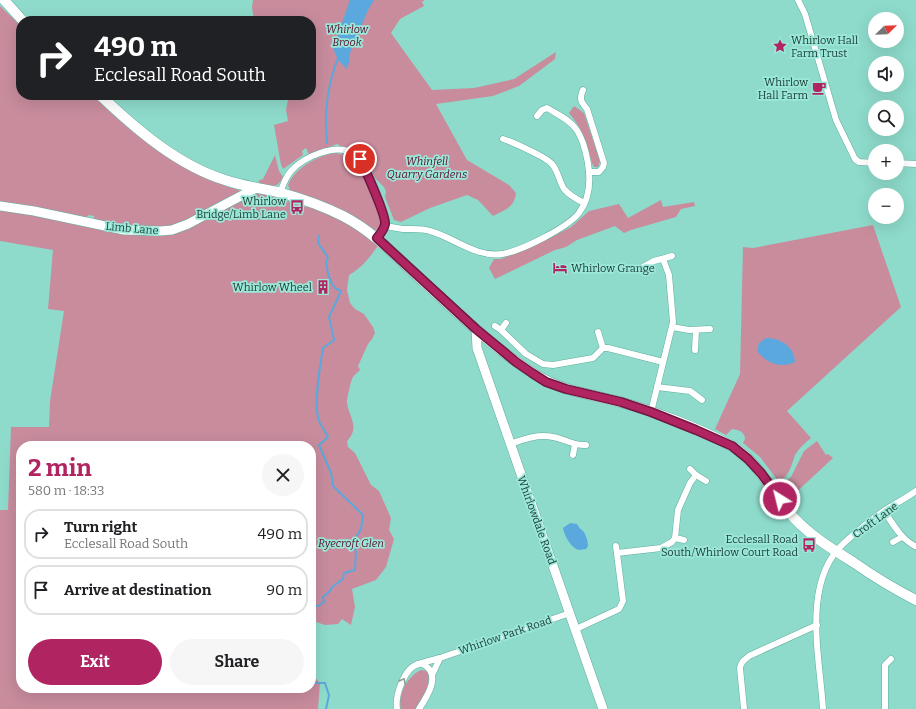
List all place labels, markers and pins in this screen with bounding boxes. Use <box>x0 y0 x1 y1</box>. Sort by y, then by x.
place label: Whirlow Hall Farm Trust <box>791 34 858 60</box>
place icon: Whirlow Hall Farm Trust <box>772 38 788 54</box>
place label: Whirlow Hall Farm <box>758 76 808 102</box>
cafe icon: Whirlow Hall Farm <box>811 80 827 96</box>
pin <box>343 142 377 176</box>
place label: Whirlow Bridge/Limb Lane <box>196 195 286 221</box>
bus stop icon: Whirlow Bridge/Limb Lane <box>289 199 305 215</box>
hotel icon: Whirlow Grange <box>552 260 568 276</box>
place label: Whirlow Grange <box>571 262 655 275</box>
building icon: Whirlow Wheel <box>315 279 331 295</box>
place label: Whirlow Wheel <box>233 281 312 294</box>
place label: Ecclesall Road South/Whirlow Court Road <box>661 533 798 559</box>
bus stop icon: Ecclesall Road South/Whirlow Court Road <box>801 537 817 553</box>

